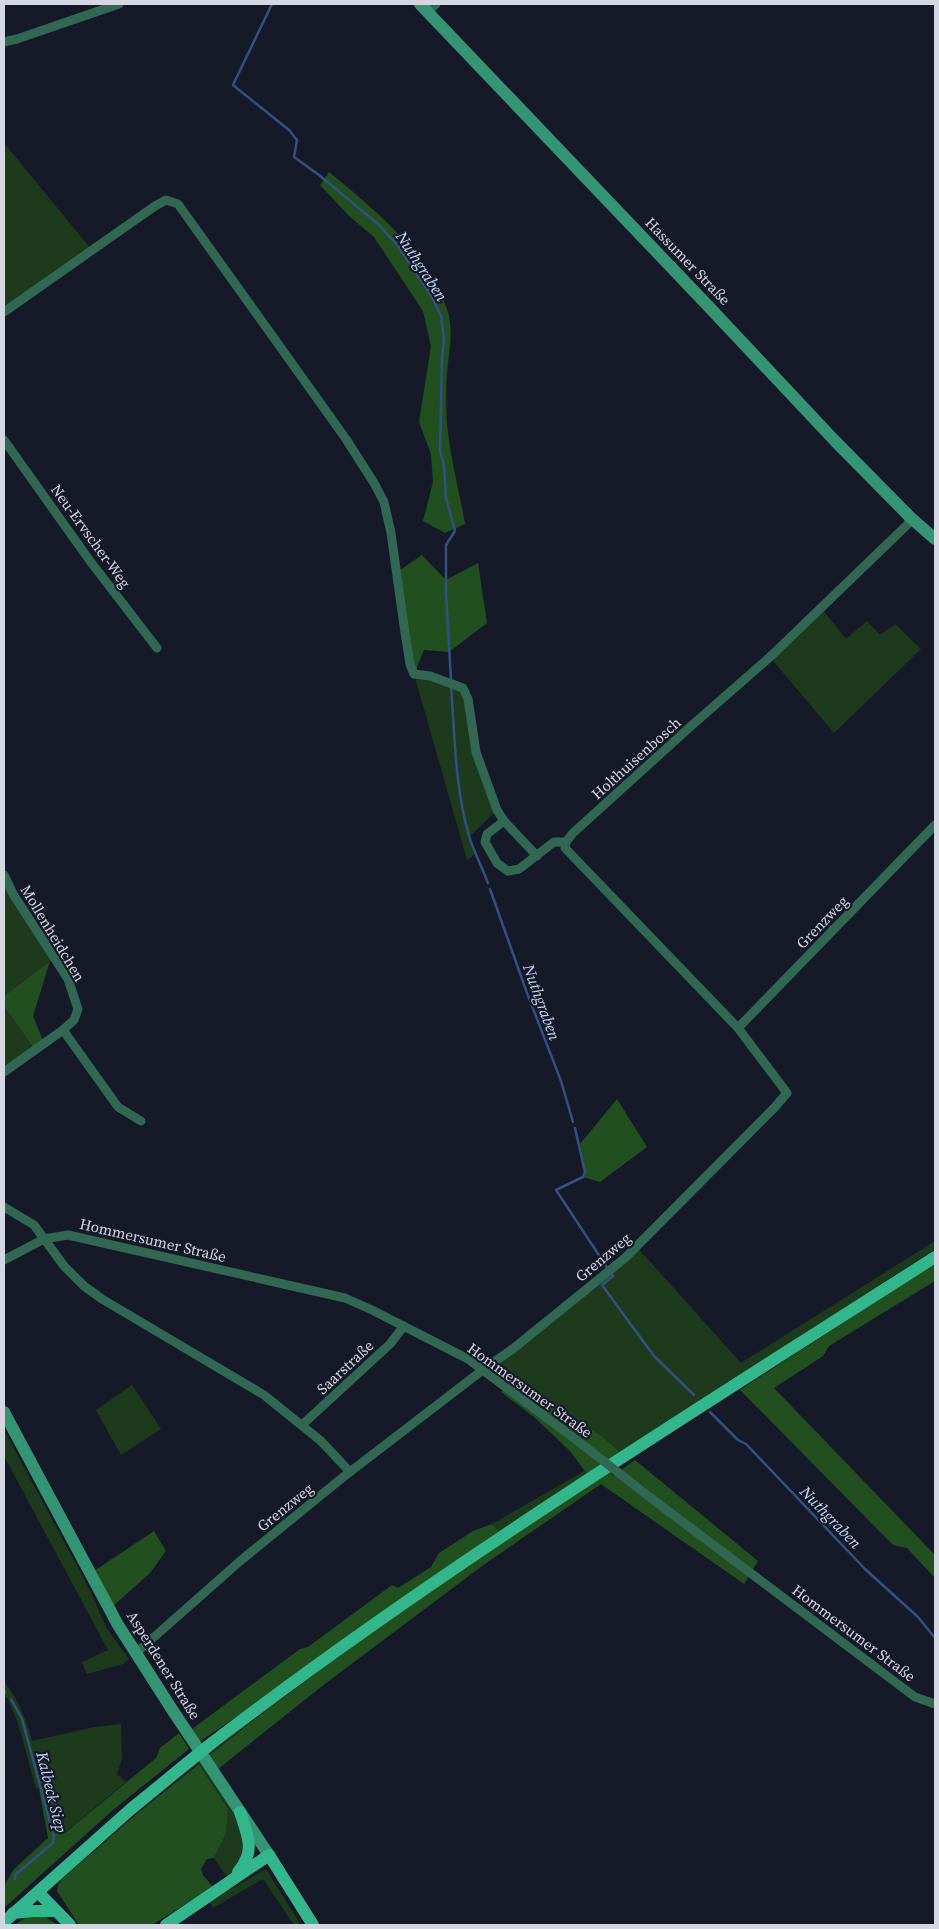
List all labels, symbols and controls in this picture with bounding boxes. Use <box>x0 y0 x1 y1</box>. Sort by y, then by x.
street label: Hassumer Straße <box>641 212 736 310</box>
water label: Nuthgraben <box>391 226 453 305</box>
street label: Neu-Ervscher-Weg <box>46 480 136 592</box>
street label: Holthuisenbosch <box>587 712 685 804</box>
street label: Mollenheidchen <box>16 881 90 985</box>
street label: Grenzweg <box>791 891 853 953</box>
water label: Nuthgraben <box>518 960 566 1043</box>
street label: Hommersumer Straße <box>78 1213 229 1267</box>
street label: Grenzweg <box>571 1227 635 1286</box>
street label: Saarstraße <box>312 1335 378 1399</box>
street label: Hommersumer Straße <box>463 1338 597 1443</box>
street label: Grenzweg <box>253 1478 318 1536</box>
water label: Nuthgraben <box>795 1480 867 1553</box>
street label: Hommersumer Straße <box>788 1580 920 1687</box>
street label: Asperdener Straße <box>122 1607 206 1724</box>
water label: Kalbeck Siep <box>31 1748 73 1835</box>

